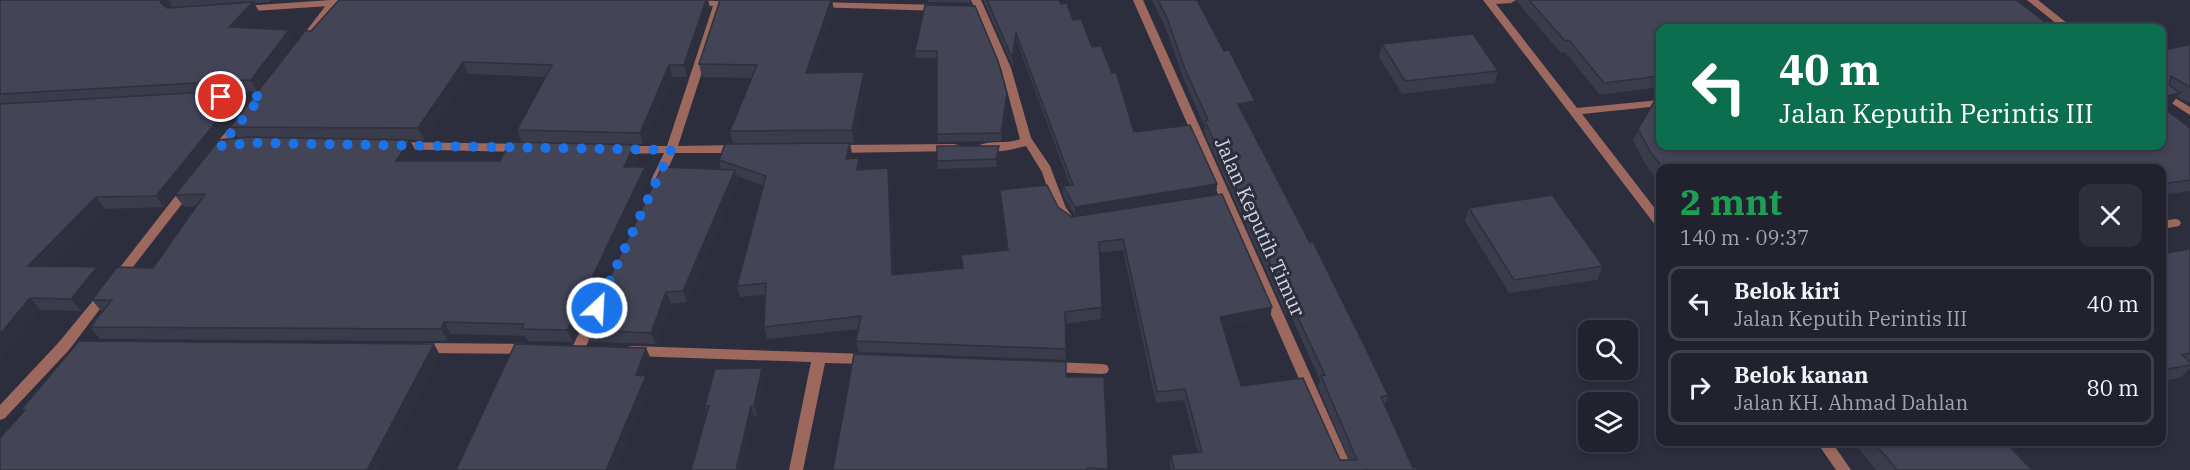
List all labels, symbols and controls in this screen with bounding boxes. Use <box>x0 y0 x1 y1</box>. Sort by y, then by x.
text: 40 m <box>1779 42 1880 97</box>
icon: left <box>1680 48 1758 126</box>
pin <box>195 71 246 122</box>
icon: arrive <box>204 80 237 113</box>
text: Jalan Keputih Perintis III <box>1779 95 2094 130</box>
street label: Jalan Keputih Timur <box>1209 133 1312 321</box>
text: 2 mnt <box>1680 178 1782 225</box>
button: close <box>2079 184 2142 247</box>
text: 140 m · 09:37 <box>1680 224 1809 251</box>
position arrow <box>565 276 629 340</box>
text: Belok kiri <box>1734 276 1840 305</box>
icon: left <box>1683 287 1716 320</box>
text: 40 m <box>2087 289 2139 318</box>
text: Jalan Keputih Perintis III <box>1734 305 1967 332</box>
map controls <box>1578 320 1638 452</box>
button: search <box>1578 320 1638 380</box>
text: Belok kanan <box>1734 360 1869 389</box>
icon: right <box>1683 371 1716 404</box>
text: 80 m <box>2087 373 2139 402</box>
text: Jalan KH. Ahmad Dahlan <box>1734 389 1968 416</box>
button: layers <box>1578 392 1638 452</box>

